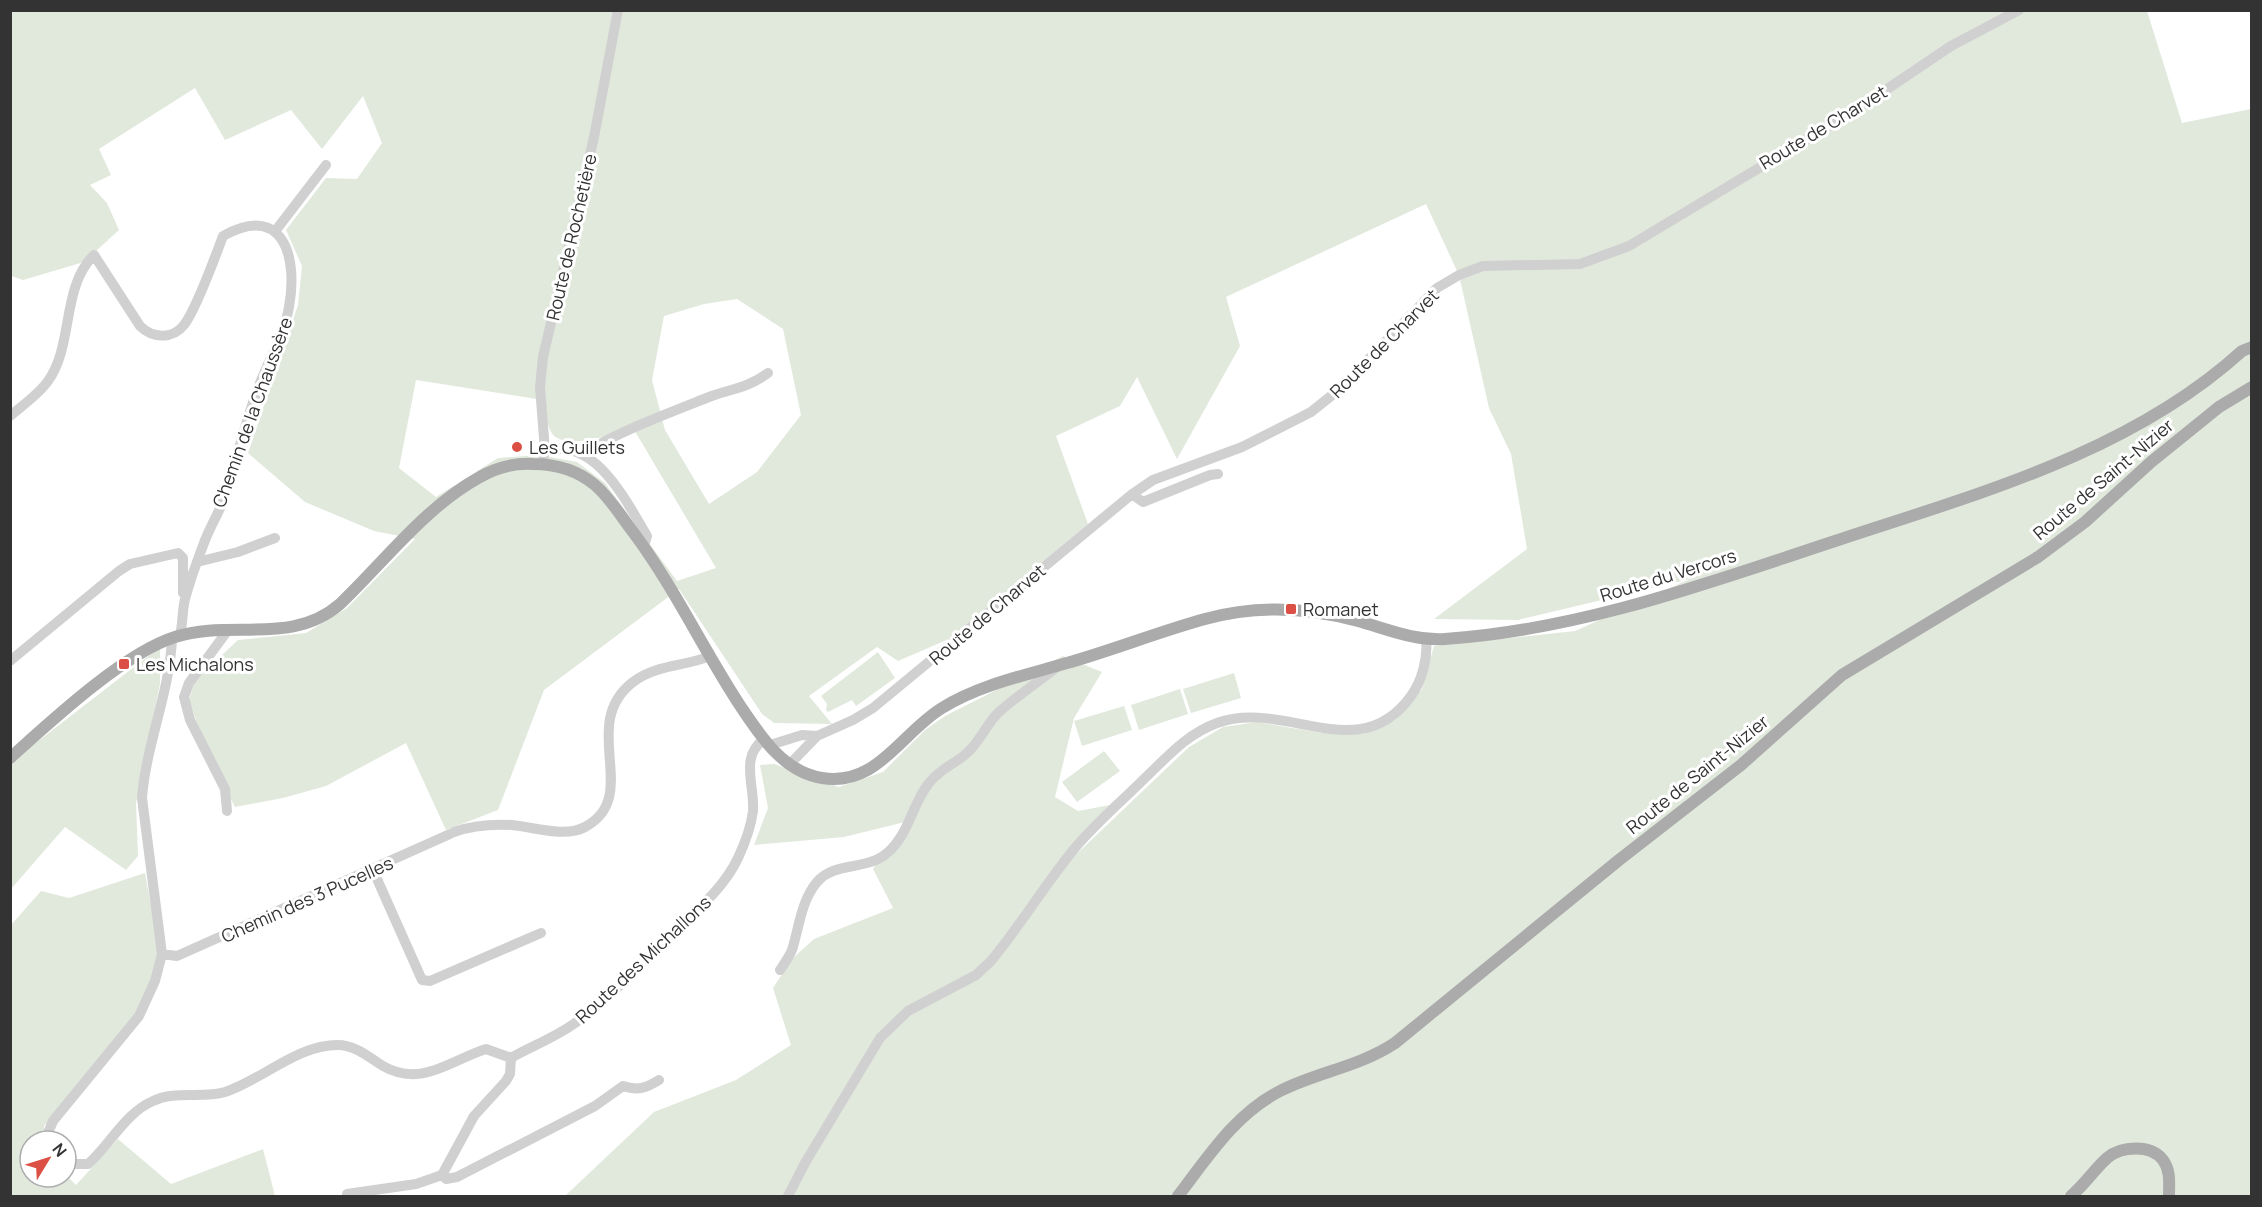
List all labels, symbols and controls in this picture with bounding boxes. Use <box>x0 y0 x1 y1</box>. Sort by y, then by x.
street label: Route de Charvet <box>1755 79 1891 175</box>
street label: Route de Rochetière <box>540 151 602 323</box>
street label: Route de Charvet <box>1324 283 1444 403</box>
street label: Chemin de la Chaussère <box>206 314 298 510</box>
street label: Route de Saint-Nizier <box>2028 413 2179 545</box>
place label: Les Guillets <box>529 435 625 459</box>
marker: Les Guillets <box>510 440 524 454</box>
street label: Route du Vercors <box>1597 543 1739 607</box>
street label: Route de Charvet <box>924 558 1050 670</box>
place label: Romanet <box>1303 597 1379 621</box>
marker: Romanet <box>1284 602 1298 616</box>
place label: Les Michalons <box>136 652 254 676</box>
marker: Les Michalons <box>117 657 131 671</box>
street label: Route de Saint-Nizier <box>1621 709 1774 839</box>
street label: Chemin des 3 Pucelles <box>217 850 397 948</box>
street label: Route des Michallons <box>570 890 716 1028</box>
north arrow <box>18 1129 78 1189</box>
text: N <box>48 1138 72 1161</box>

